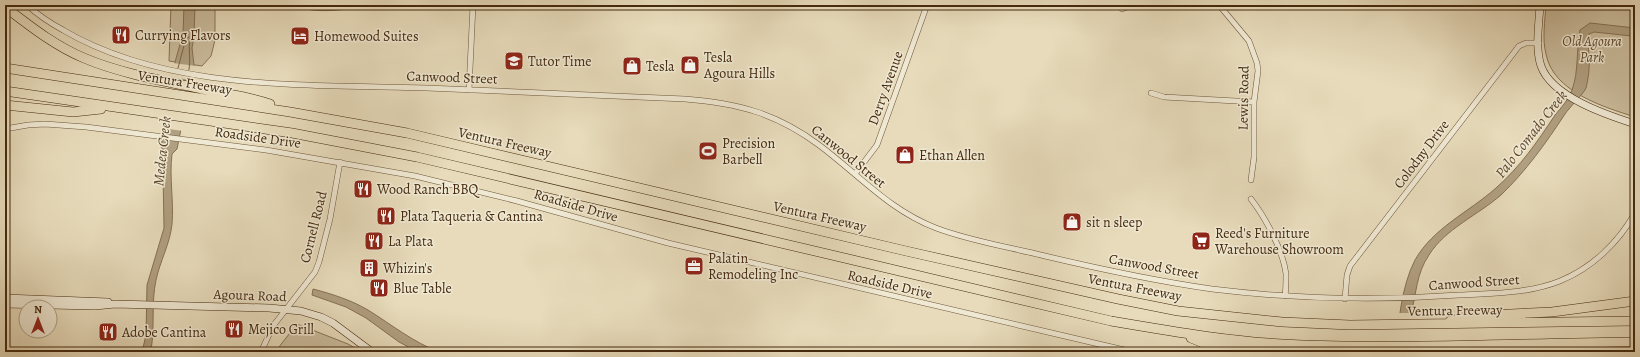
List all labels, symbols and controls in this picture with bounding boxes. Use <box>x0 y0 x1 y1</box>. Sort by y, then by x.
restaurant icon: Currying Flavors <box>110 24 132 46</box>
hotel icon: Homewood Suites <box>289 25 311 47</box>
place label: Currying Flavors <box>135 26 231 45</box>
place label: Homewood Suites <box>314 27 419 46</box>
park label: Old Agoura Park <box>1562 32 1622 67</box>
place label: Tesla Agoura Hills <box>703 48 775 83</box>
street label: Derry Avenue <box>863 48 908 128</box>
school or university icon: Tutor Time <box>503 50 525 72</box>
place label: Tutor Time <box>528 52 592 71</box>
shop icon: Tesla Agoura Hills <box>679 54 701 76</box>
shop icon: Tesla <box>621 55 643 77</box>
place label: Tesla <box>646 57 675 76</box>
street label: Lewis Road <box>1233 65 1254 131</box>
street label: Ventura Freeway <box>136 66 234 99</box>
street label: Canwood Street <box>406 66 498 89</box>
water label: Palo Comado Creek <box>1490 86 1572 182</box>
water label: Medea Creek <box>148 115 176 187</box>
street label: Colodny Drive <box>1389 116 1453 192</box>
street label: Canwood Street <box>807 120 890 193</box>
street label: Roadside Drive <box>214 122 302 153</box>
street label: Ventura Freeway <box>456 122 554 163</box>
place label: Precision Barbell <box>722 134 775 169</box>
sports icon: Precision Barbell <box>697 140 719 162</box>
shop icon: Ethan Allen <box>894 144 916 166</box>
place label: Ethan Allen <box>919 146 985 165</box>
restaurant icon: Wood Ranch BBQ <box>352 178 374 200</box>
place label: Wood Ranch BBQ <box>376 180 481 199</box>
street label: Roadside Drive <box>532 184 620 227</box>
street label: Cornell Road <box>295 189 332 265</box>
street label: Ventura Freeway <box>771 196 869 237</box>
restaurant icon: Plata Taqueria & Cantina <box>375 205 397 227</box>
place label: Plata Taqueria & Cantina <box>400 207 543 226</box>
shop icon: sit n sleep <box>1061 211 1083 233</box>
place label: sit n sleep <box>1086 213 1142 232</box>
place label: Reed's Furniture Warehouse Showroom <box>1214 224 1344 259</box>
restaurant icon: La Plata <box>363 230 385 252</box>
supermarket icon: Reed's Furniture Warehouse Showroom <box>1190 230 1212 252</box>
place label: La Plata <box>388 232 434 251</box>
place label: Palatin Remodeling Inc <box>708 249 798 284</box>
street label: Canwood Street <box>1107 249 1201 284</box>
office icon: Palatin Remodeling Inc <box>683 255 705 277</box>
building icon: Whizin's <box>358 257 380 279</box>
place label: Whizin's <box>382 259 432 278</box>
street label: Roadside Drive <box>846 265 934 303</box>
street label: Ventura Freeway <box>1086 269 1184 306</box>
street label: Canwood Street <box>1428 270 1520 295</box>
restaurant icon: Blue Table <box>368 277 390 299</box>
place label: Blue Table <box>393 279 452 298</box>
street label: Agoura Road <box>212 285 287 306</box>
north arrow <box>18 299 58 339</box>
street label: Ventura Freeway <box>1406 300 1503 321</box>
text: N <box>34 302 42 317</box>
restaurant icon: Mejico Grill <box>223 318 245 340</box>
place label: Mejico Grill <box>248 320 315 339</box>
restaurant icon: Adobe Cantina <box>97 321 119 343</box>
place label: Adobe Cantina <box>121 323 207 342</box>

